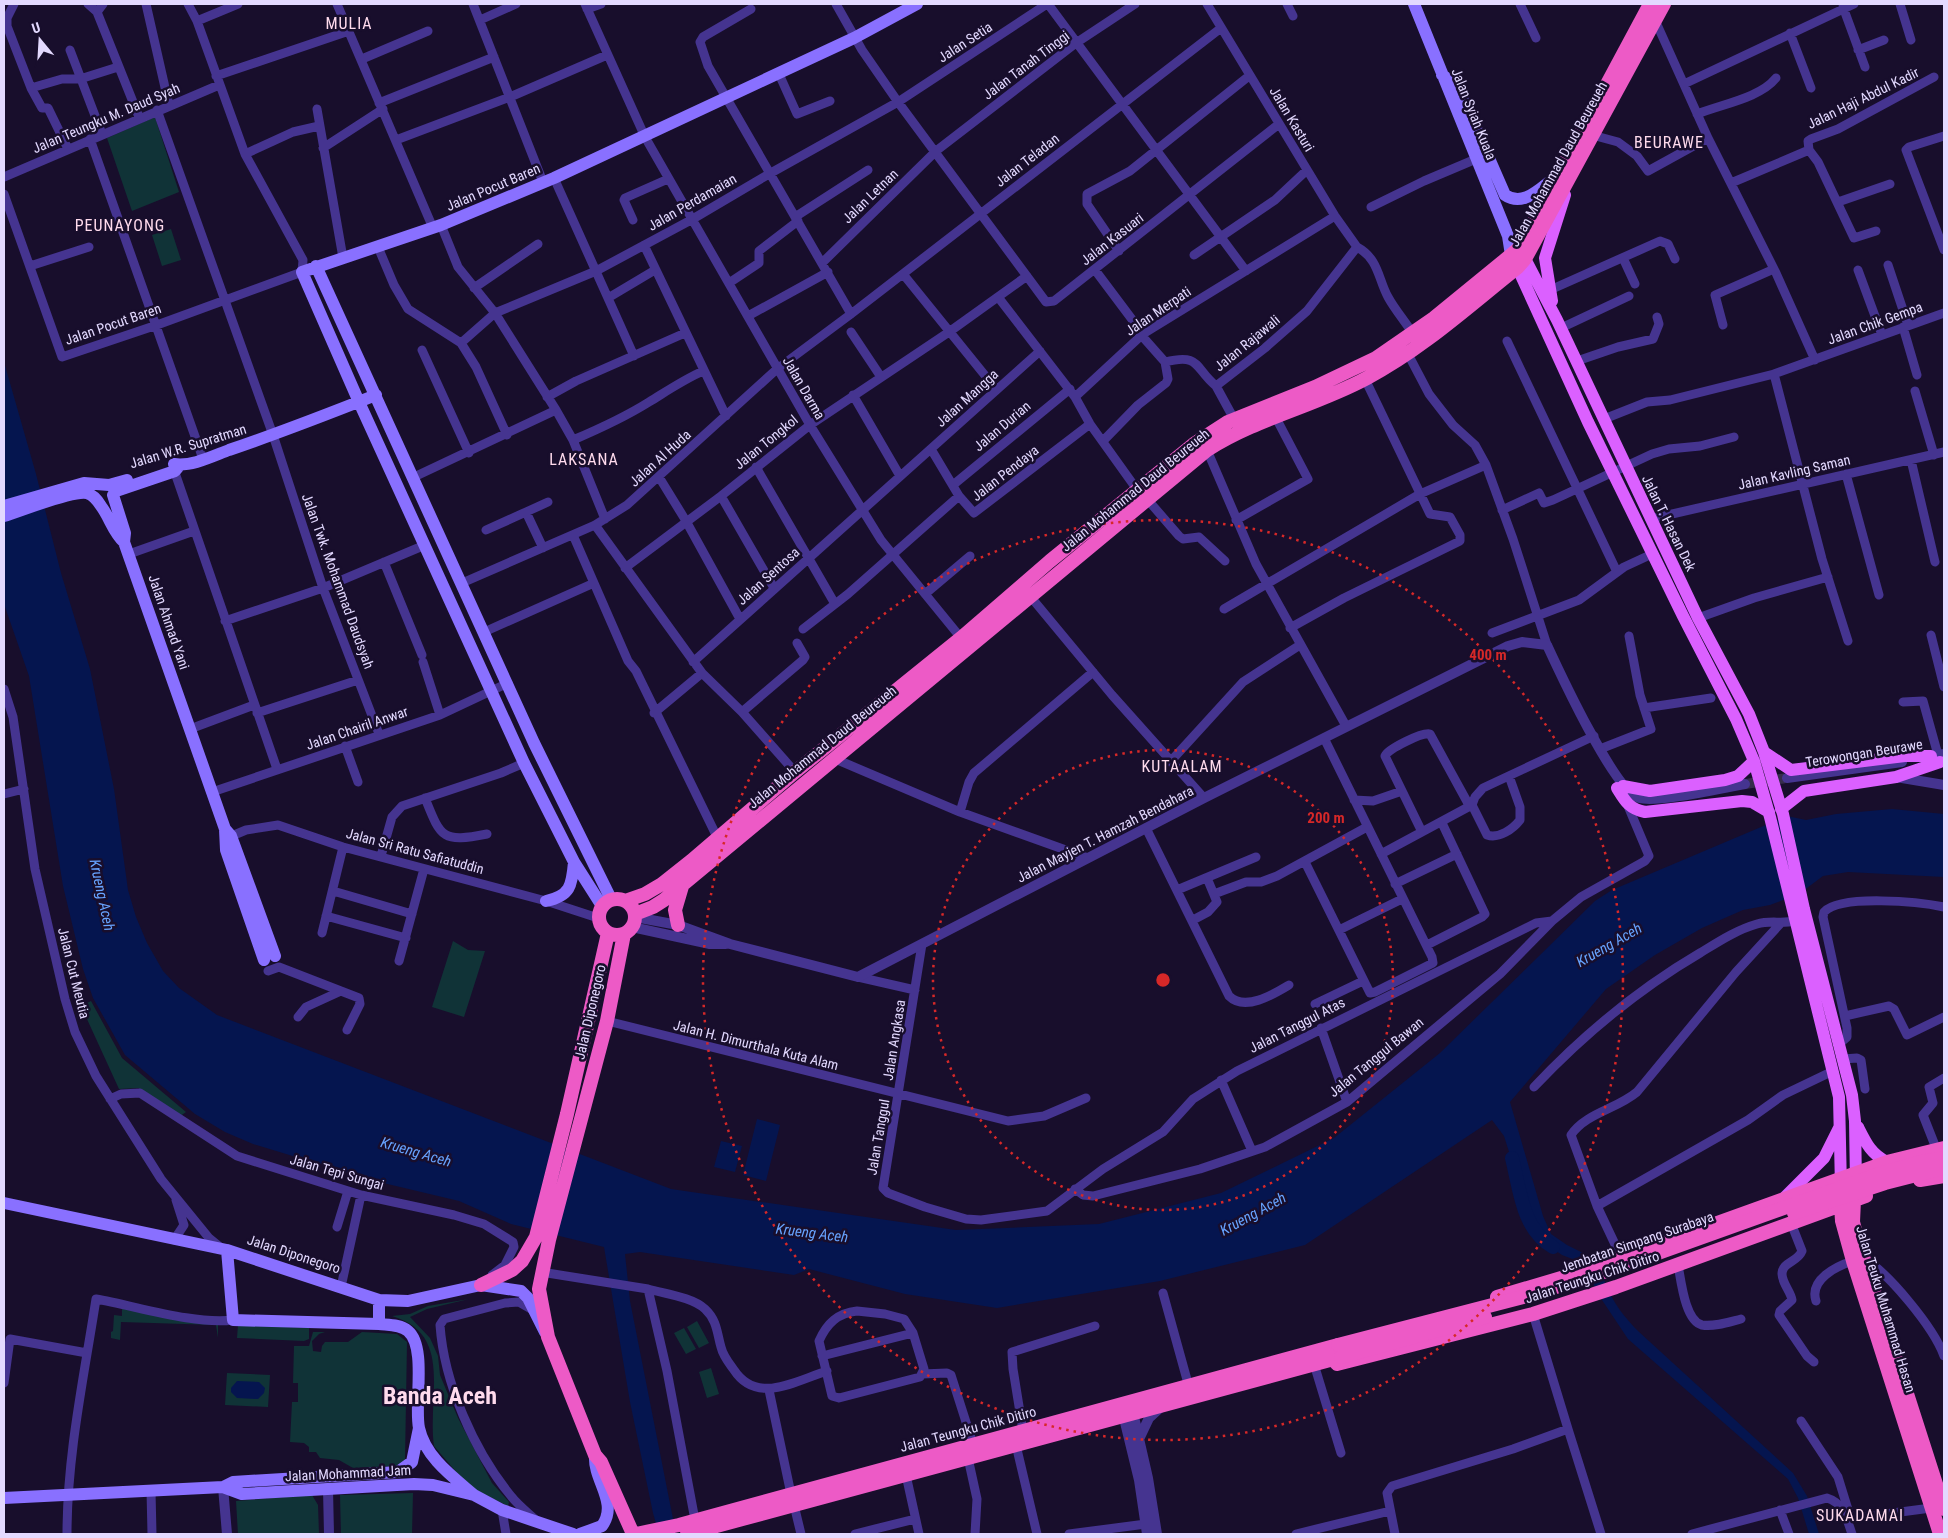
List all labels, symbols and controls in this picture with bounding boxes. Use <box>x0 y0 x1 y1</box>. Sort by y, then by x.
district label: MULIA <box>325 14 373 33</box>
north arrow <box>15 15 65 65</box>
text: U <box>30 19 42 36</box>
street label: Jalan Setia <box>935 19 995 65</box>
street label: Jalan Tanah Tinggi <box>980 27 1072 103</box>
street label: Jalan Haji Abdul Kadir <box>1805 64 1921 132</box>
street label: Jalan Syiah Kuala <box>1448 66 1500 162</box>
street label: Jalan Mohammad Daud Beureueh <box>1506 79 1610 249</box>
street label: Jalan Teungku M. Daud Syah <box>30 80 182 156</box>
street label: Jalan Kasturi <box>1266 84 1318 154</box>
street label: Jalan Teladan <box>992 130 1062 190</box>
district label: BEURAWE <box>1634 133 1704 152</box>
street label: Jalan Pocut Baren <box>444 160 542 214</box>
street label: Jalan Letnan <box>839 166 901 226</box>
street label: Jalan Perdamaian <box>645 170 739 234</box>
street label: Jalan Kasuari <box>1077 210 1147 268</box>
district label: PEUNAYONG <box>75 216 165 235</box>
street label: Jalan Merpati <box>1122 283 1194 339</box>
street label: Jalan Chik Gempa <box>1825 298 1925 348</box>
street label: Jalan Pocut Baren <box>63 300 163 348</box>
street label: Jalan Rajawali <box>1211 312 1283 374</box>
street label: Jalan Darma <box>780 354 828 422</box>
street label: Jalan Mangga <box>933 366 1001 430</box>
street label: Jalan Durian <box>970 398 1034 454</box>
street label: Jalan Tongkol <box>731 412 801 472</box>
street label: Jalan W.R. Supratman <box>128 421 248 471</box>
street label: Jalan Mohammad Daud Beureueh <box>1058 425 1212 555</box>
street label: Jalan Al Huda <box>626 426 694 490</box>
street label: Jalan Pendaya <box>968 442 1042 504</box>
district label: LAKSANA <box>549 450 619 469</box>
street label: Jalan Kavling Saman <box>1736 451 1852 493</box>
street label: Jalan T. Hasan Dek <box>1639 472 1700 574</box>
street label: Jalan Twk. Mohammad Daudsyah <box>299 491 377 671</box>
street label: Jalan Sentosa <box>734 544 802 608</box>
street label: Jalan Ahmad Yani <box>145 573 193 671</box>
text: 400 m <box>1469 646 1507 664</box>
street label: Jalan Mohammad Daud Beureueh <box>745 682 899 812</box>
street label: Jalan Chairil Anwar <box>304 703 410 753</box>
street label: Terowongan Beurawe <box>1804 736 1924 770</box>
district label: KUTAALAM <box>1142 757 1222 776</box>
street label: Jalan Mayjen T. Hamzah Bendahara <box>1014 782 1196 886</box>
text: 200 m <box>1307 809 1345 827</box>
street label: Jalan Sri Ratu Safiatuddin <box>344 825 486 877</box>
water label: Krueng Aceh <box>86 858 118 932</box>
water label: Krueng Aceh <box>1573 919 1645 971</box>
street label: Jalan Cut Meutia <box>55 926 93 1020</box>
street label: Jalan Diponegoro <box>571 963 609 1061</box>
centre of rings <box>1154 971 1172 989</box>
street label: Jalan Tanggul Atas <box>1246 994 1348 1056</box>
street label: Jalan Angkasa <box>880 999 908 1081</box>
street label: Jalan Tanggul Bawan <box>1325 1014 1427 1100</box>
street label: Jalan H. Dimurthala Kuta Alam <box>672 1017 840 1073</box>
street label: Jalan Tanggul <box>863 1098 893 1176</box>
water label: Krueng Aceh <box>379 1133 453 1171</box>
street label: Jalan Tepi Sungai <box>288 1151 386 1193</box>
water label: Krueng Aceh <box>1217 1188 1289 1240</box>
street label: Jembatan Simpang Surabaya <box>1559 1208 1715 1276</box>
water label: Krueng Aceh <box>775 1220 849 1246</box>
street label: Jalan Teuku Muhammad Hasan <box>1853 1224 1919 1394</box>
street label: Jalan Diponegoro <box>245 1231 343 1277</box>
street label: Jalan Teungku Chik Ditiro <box>1523 1248 1661 1306</box>
district label: Banda Aceh <box>383 1382 497 1410</box>
street label: Jalan Teungku Chik Ditiro <box>898 1403 1038 1455</box>
street label: Jalan Mohammad Jam <box>284 1462 412 1484</box>
district label: SUKADAMAI <box>1816 1506 1904 1525</box>

